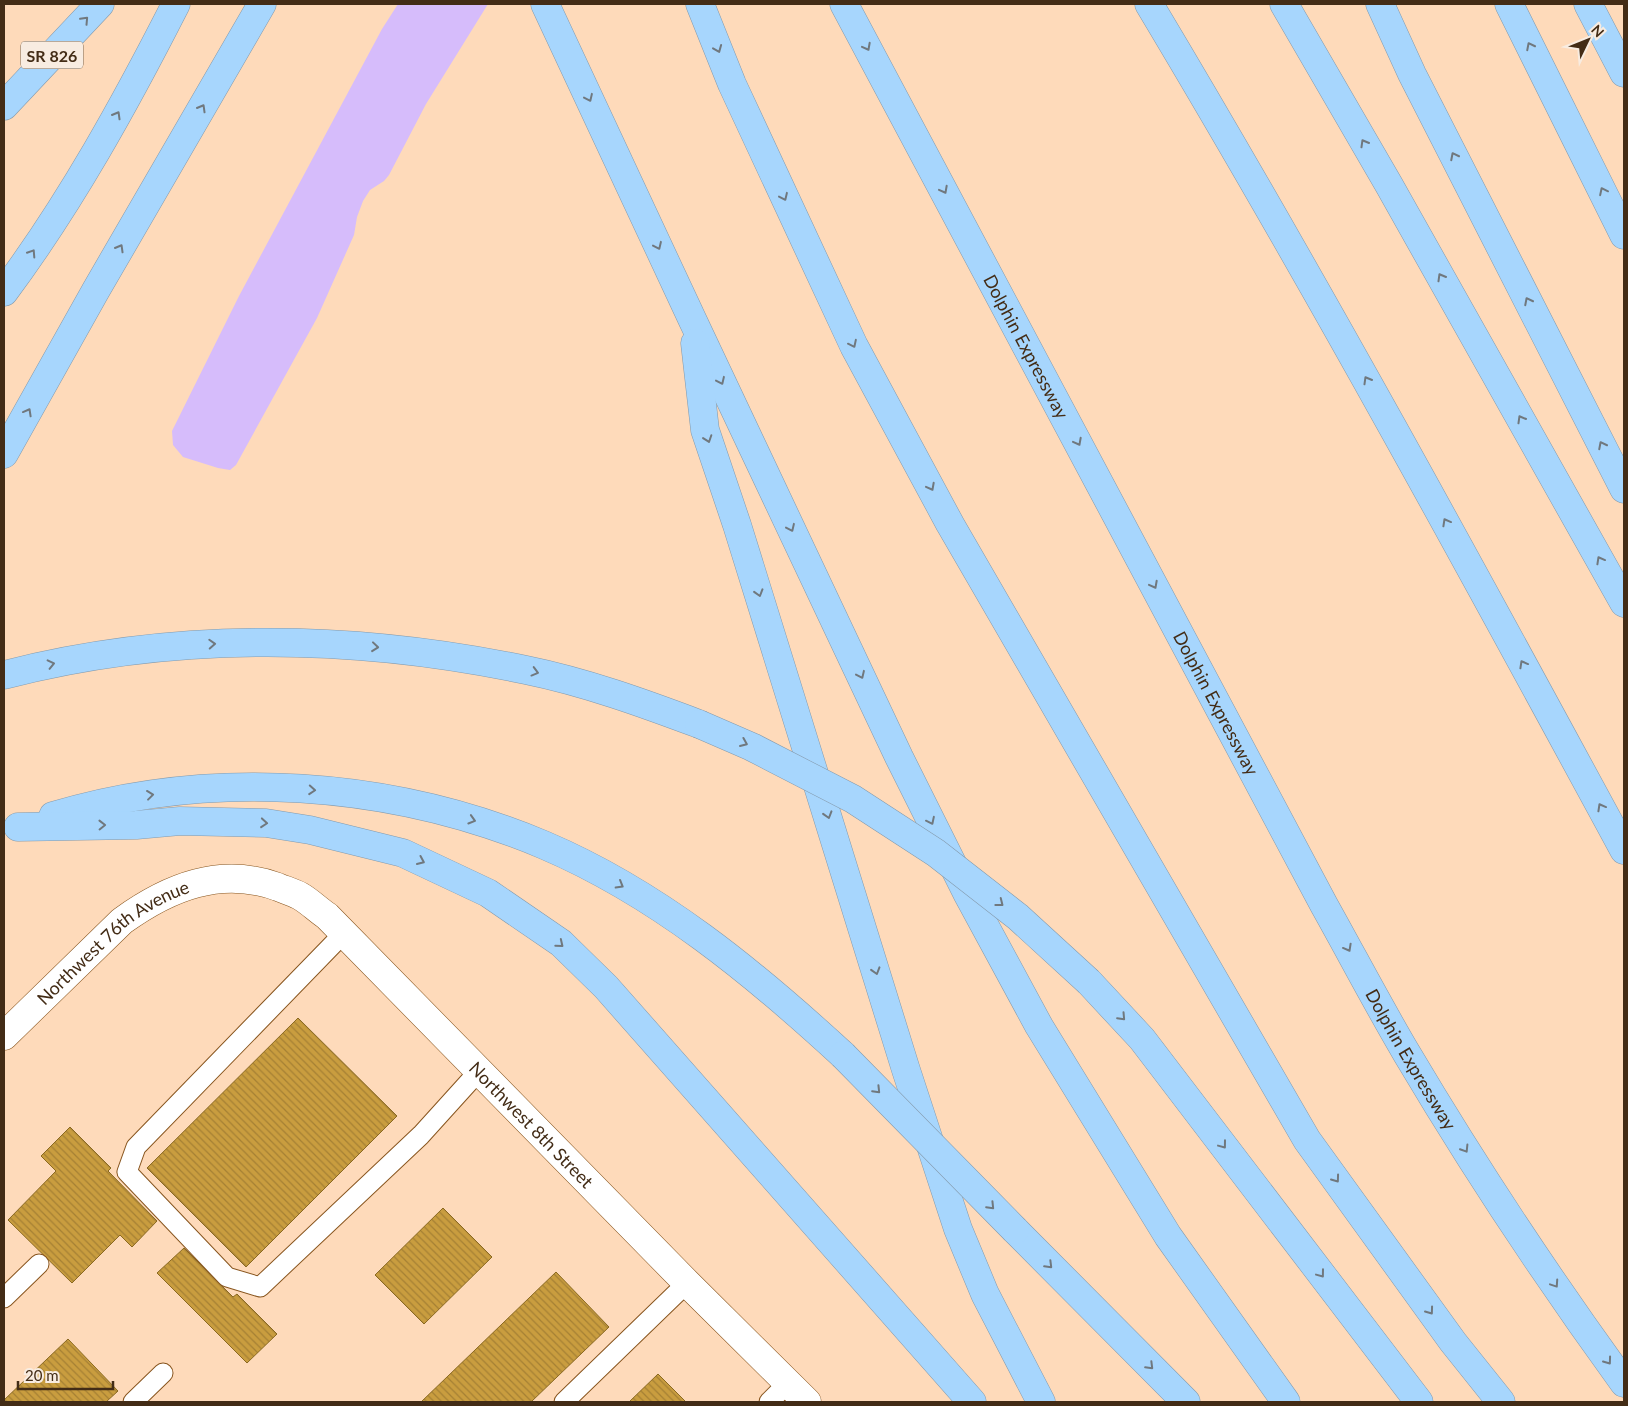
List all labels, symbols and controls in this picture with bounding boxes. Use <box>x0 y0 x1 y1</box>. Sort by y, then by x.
north arrow <box>1563 15 1613 65</box>
one-way arrow <box>79 16 88 25</box>
text: N <box>1588 21 1608 41</box>
one-way arrow <box>861 41 871 50</box>
road number: SR 826 <box>21 42 83 68</box>
one-way arrow <box>1526 42 1537 51</box>
one-way arrow <box>712 44 722 53</box>
one-way arrow <box>583 93 594 102</box>
one-way arrow <box>195 104 205 113</box>
one-way arrow <box>111 111 121 120</box>
one-way arrow <box>1361 139 1371 148</box>
one-way arrow <box>1450 152 1460 161</box>
one-way arrow <box>937 185 947 194</box>
one-way arrow <box>1599 187 1609 196</box>
one-way arrow <box>778 192 789 201</box>
one-way arrow <box>651 241 662 250</box>
one-way arrow <box>114 245 124 254</box>
one-way arrow <box>26 249 35 258</box>
street label: Dolphin Expressway <box>979 271 1074 423</box>
one-way arrow <box>1437 274 1447 283</box>
one-way arrow <box>1524 297 1534 306</box>
one-way arrow <box>847 339 857 348</box>
one-way arrow <box>715 376 726 385</box>
one-way arrow <box>1363 376 1373 385</box>
one-way arrow <box>21 408 31 417</box>
one-way arrow <box>1517 415 1527 424</box>
one-way arrow <box>703 434 713 443</box>
one-way arrow <box>1071 436 1081 445</box>
one-way arrow <box>1598 441 1608 450</box>
one-way arrow <box>924 482 934 491</box>
one-way arrow <box>1442 518 1452 527</box>
one-way arrow <box>785 523 795 532</box>
one-way arrow <box>1597 557 1607 566</box>
one-way arrow <box>1148 580 1158 589</box>
one-way arrow <box>753 589 763 597</box>
street label: Dolphin Expressway <box>1169 627 1264 779</box>
one-way arrow <box>209 639 217 650</box>
one-way arrow <box>371 641 379 652</box>
one-way arrow <box>47 659 56 670</box>
one-way arrow <box>1519 661 1529 670</box>
one-way arrow <box>531 666 540 677</box>
one-way arrow <box>854 670 865 679</box>
one-way arrow <box>739 737 748 748</box>
one-way arrow <box>309 784 317 795</box>
one-way arrow <box>147 790 155 801</box>
one-way arrow <box>1597 803 1607 812</box>
one-way arrow <box>822 811 832 819</box>
one-way arrow <box>467 815 475 825</box>
one-way arrow <box>925 816 936 825</box>
one-way arrow <box>260 817 268 828</box>
one-way arrow <box>98 820 106 830</box>
one-way arrow <box>416 854 425 865</box>
street label: Northwest 76th Avenue <box>32 875 192 1009</box>
one-way arrow <box>615 878 624 888</box>
one-way arrow <box>994 897 1003 905</box>
one-way arrow <box>555 938 564 947</box>
one-way arrow <box>1342 943 1352 952</box>
one-way arrow <box>870 966 880 974</box>
street label: Dolphin Expressway <box>1361 985 1462 1134</box>
one-way arrow <box>1116 1012 1125 1021</box>
street label: Northwest 8th Street <box>465 1057 599 1193</box>
one-way arrow <box>871 1084 880 1093</box>
one-way arrow <box>1217 1139 1226 1149</box>
one-way arrow <box>1459 1143 1468 1152</box>
one-way arrow <box>1330 1173 1339 1183</box>
one-way arrow <box>985 1200 994 1209</box>
one-way arrow <box>1043 1259 1052 1268</box>
one-way arrow <box>1316 1268 1324 1277</box>
one-way arrow <box>1548 1279 1558 1288</box>
one-way arrow <box>1425 1305 1433 1314</box>
one-way arrow <box>1602 1355 1611 1365</box>
scale bar <box>18 1358 112 1390</box>
one-way arrow <box>1144 1360 1153 1369</box>
text: 20 m <box>25 1366 59 1384</box>

